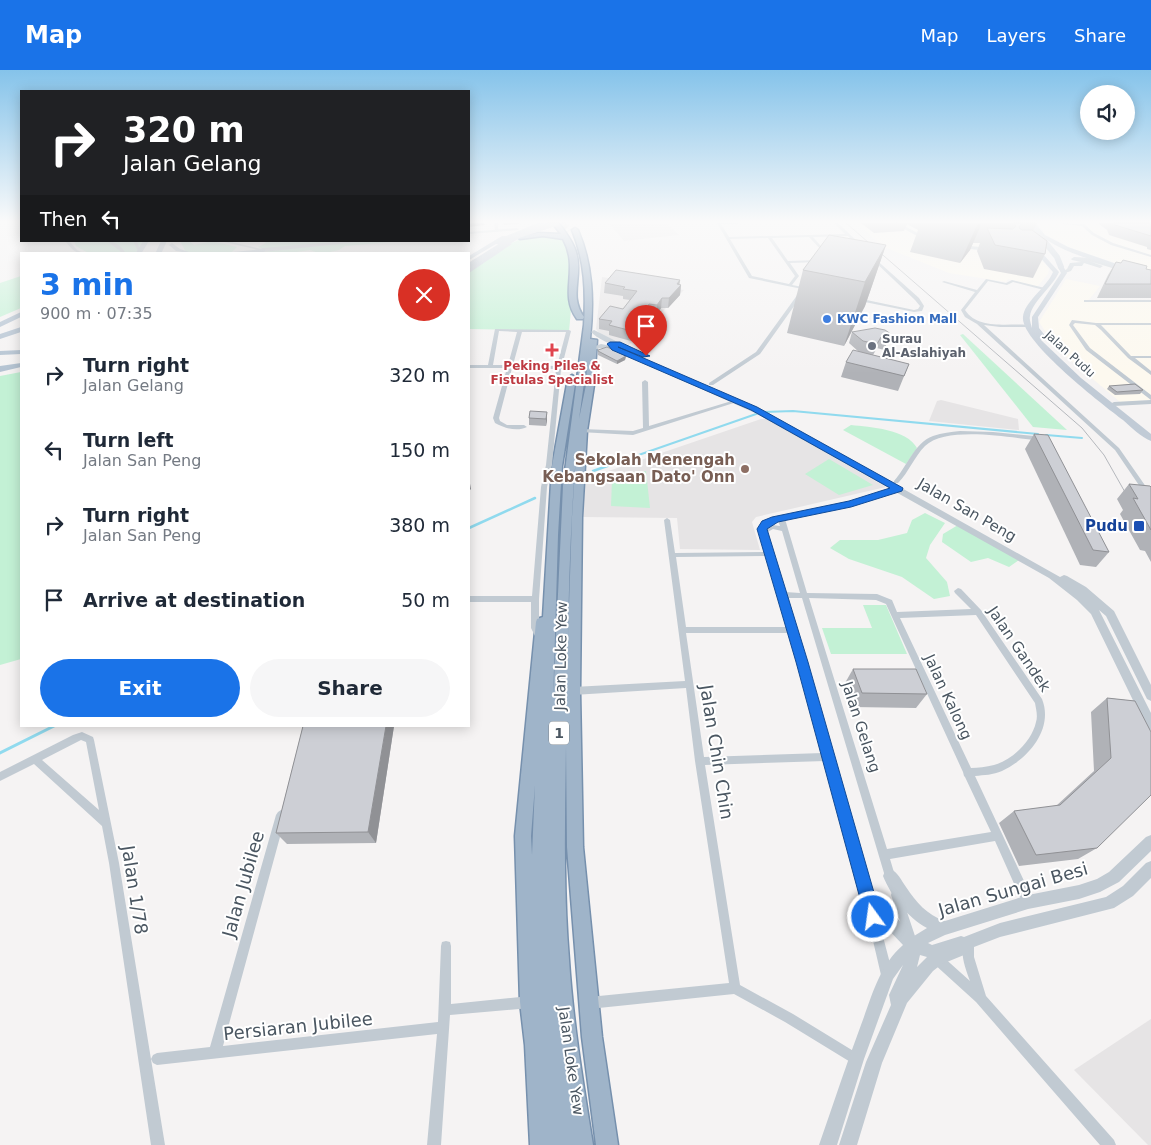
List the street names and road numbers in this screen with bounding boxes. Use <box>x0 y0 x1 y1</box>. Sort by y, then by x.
street label: Jalan Pudu <box>1041 327 1098 380</box>
street label: Jalan San Peng <box>914 474 1020 546</box>
street label: Jalan Loke Yew <box>551 601 571 712</box>
street label: Jalan Gandek <box>983 602 1054 695</box>
street label: Jalan Kalong <box>920 650 976 743</box>
street label: Jalan Gelang <box>838 678 884 775</box>
street label: Jalan Chin Chin <box>696 682 738 821</box>
road number: 1 <box>549 721 569 744</box>
street label: Jalan Jubilee <box>217 828 268 941</box>
street label: Jalan 1/78 <box>117 843 152 936</box>
street label: Jalan Sungai Besi <box>935 858 1090 921</box>
street label: Jalan Loke Yew <box>554 1005 588 1116</box>
street label: Persiaran Jubilee <box>222 1008 374 1044</box>

